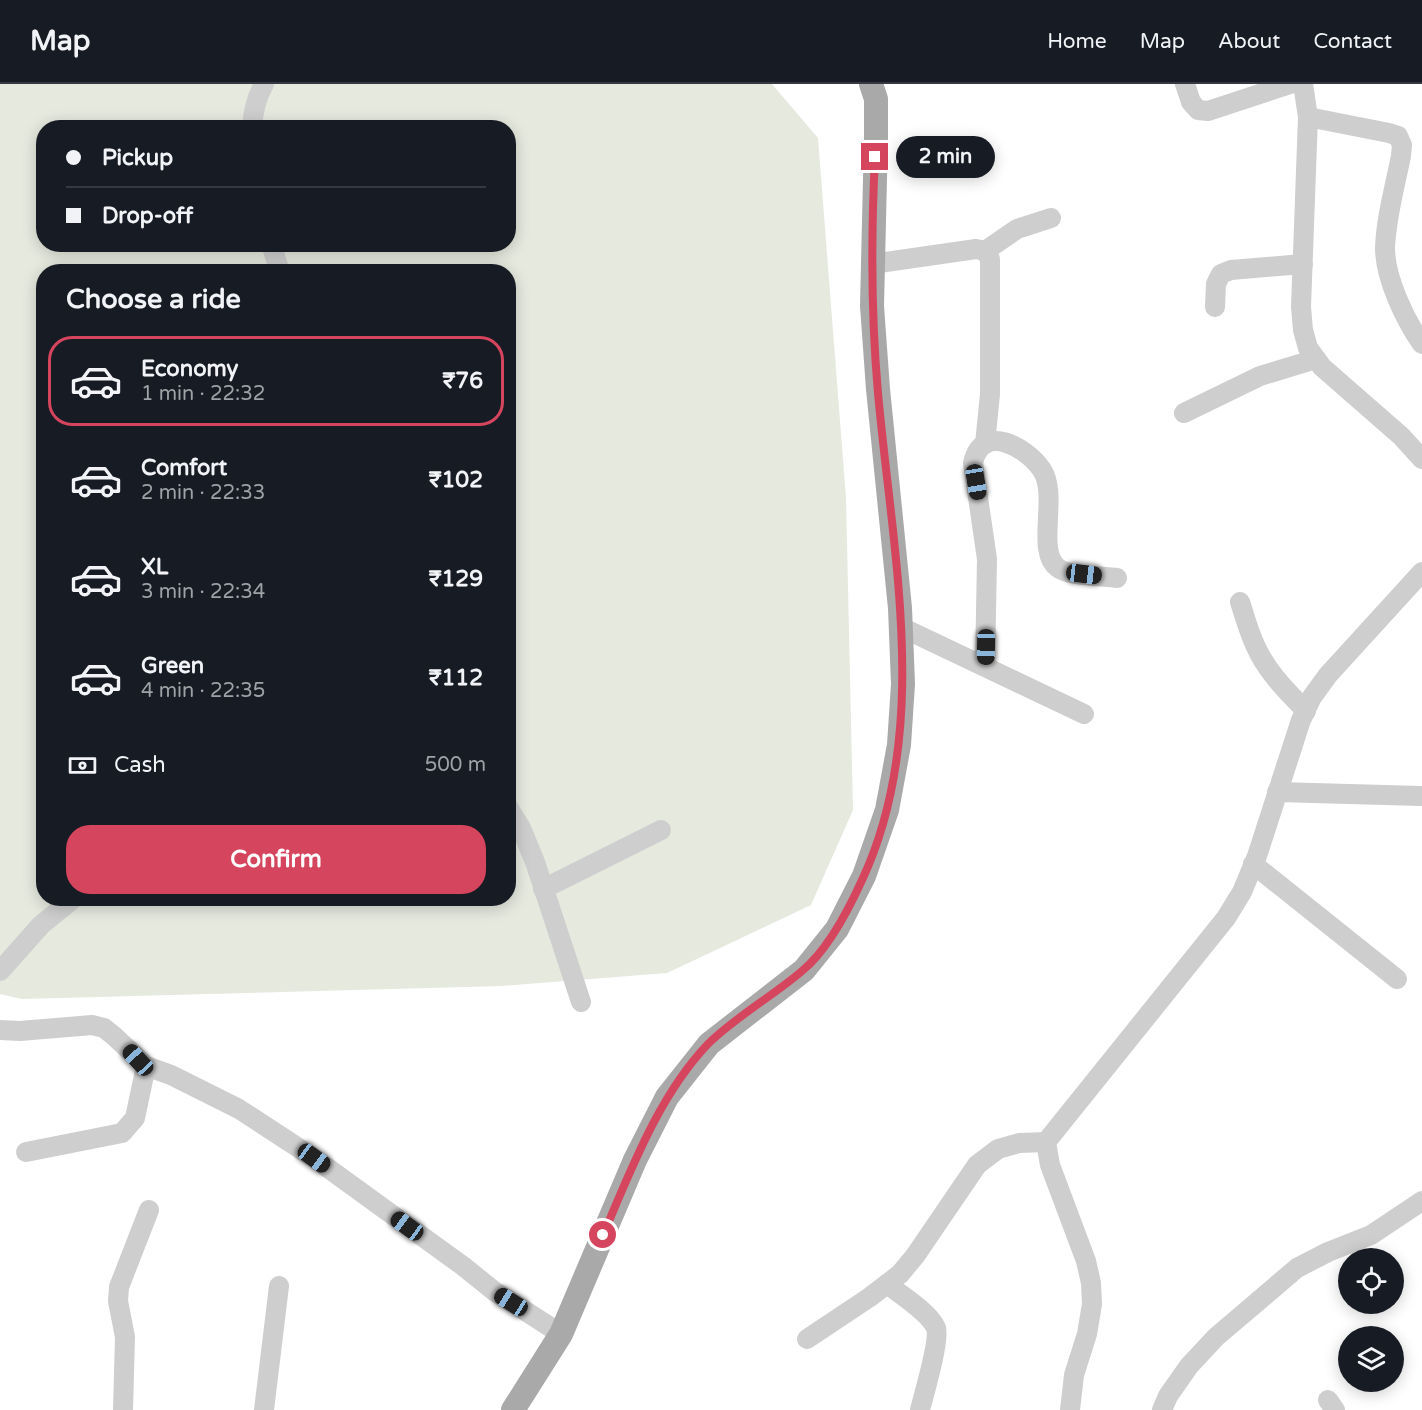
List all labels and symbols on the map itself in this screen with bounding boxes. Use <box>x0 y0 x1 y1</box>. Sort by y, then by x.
callout: 2 min <box>896 136 995 178</box>
route end <box>861 143 888 170</box>
car <box>964 463 988 501</box>
car <box>1065 563 1103 585</box>
car <box>977 629 995 665</box>
car <box>119 1041 157 1079</box>
car <box>294 1140 334 1176</box>
car <box>387 1208 427 1244</box>
route start <box>589 1221 616 1248</box>
car <box>491 1285 531 1319</box>

